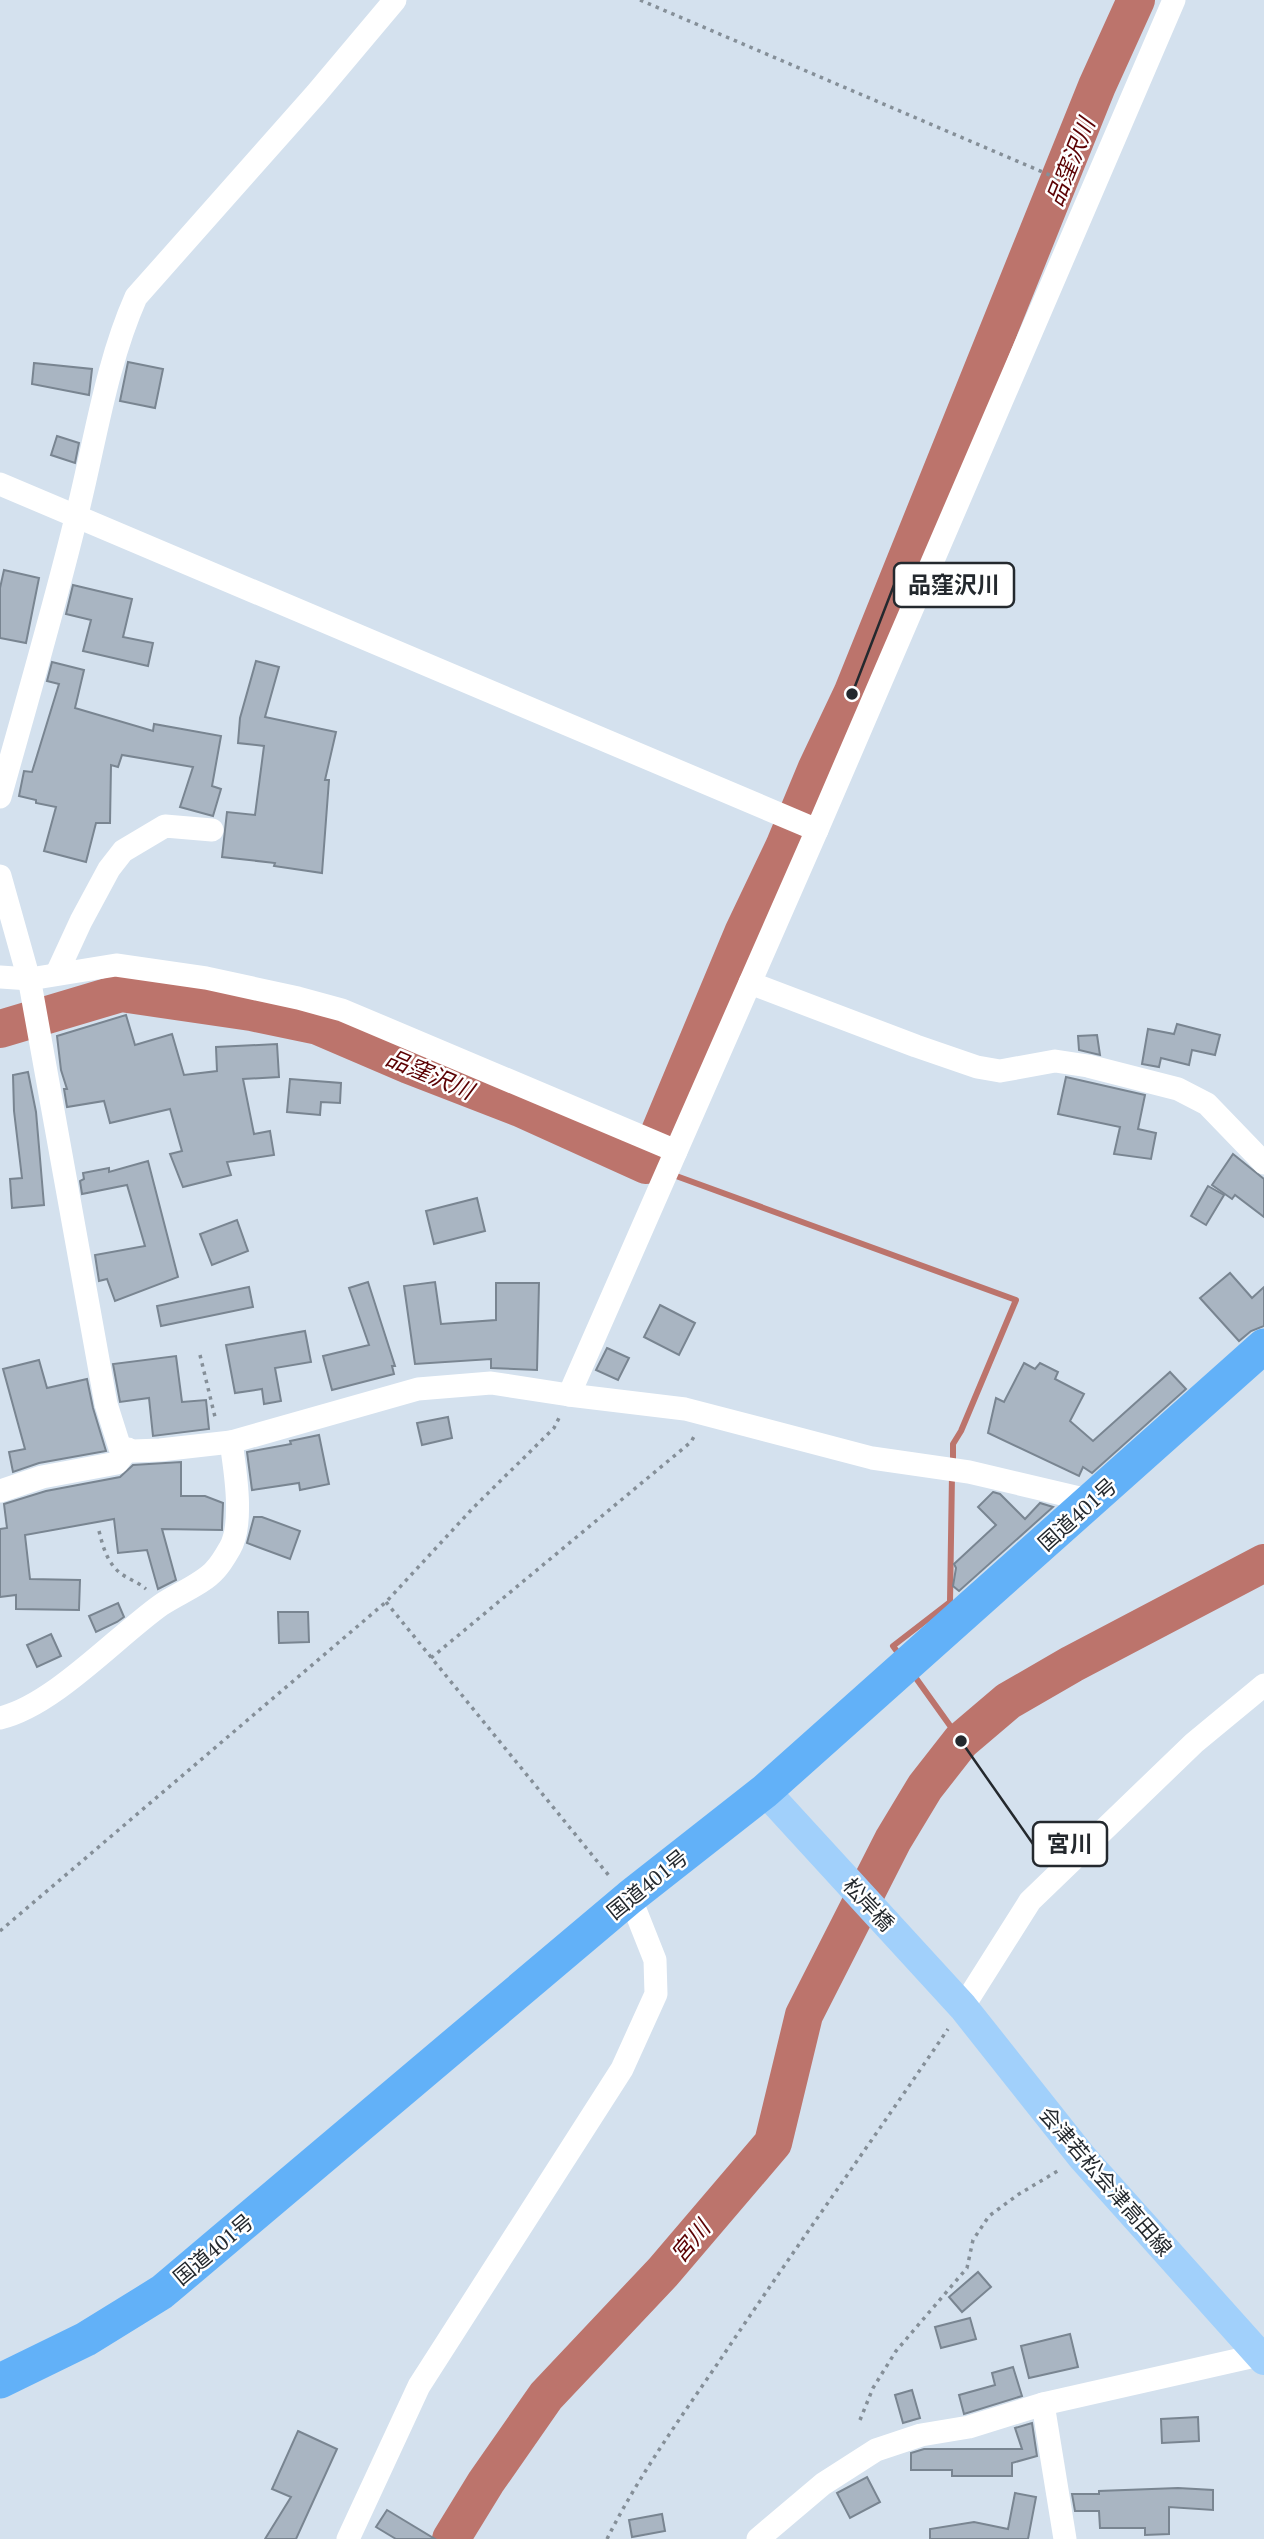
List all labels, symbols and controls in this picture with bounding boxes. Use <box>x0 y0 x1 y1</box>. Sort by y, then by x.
water label: 品窪沢川 <box>1038 111 1103 210</box>
callout: 品窪沢川 <box>894 563 1014 607</box>
text: 品窪沢川 <box>908 569 1000 600</box>
water label: 品窪沢川 <box>382 1042 481 1107</box>
street label: 国道401号 <box>1032 1471 1122 1557</box>
callout: 宮川 <box>1033 1822 1107 1866</box>
text: 宮川 <box>1047 1828 1093 1859</box>
street label: 国道401号 <box>601 1843 693 1925</box>
street label: 松岸橋 <box>837 1871 901 1937</box>
street label: 会津若松会津高田線 <box>1033 2100 1179 2262</box>
street label: 国道401号 <box>167 2207 259 2291</box>
water label: 宮川 <box>663 2211 719 2269</box>

